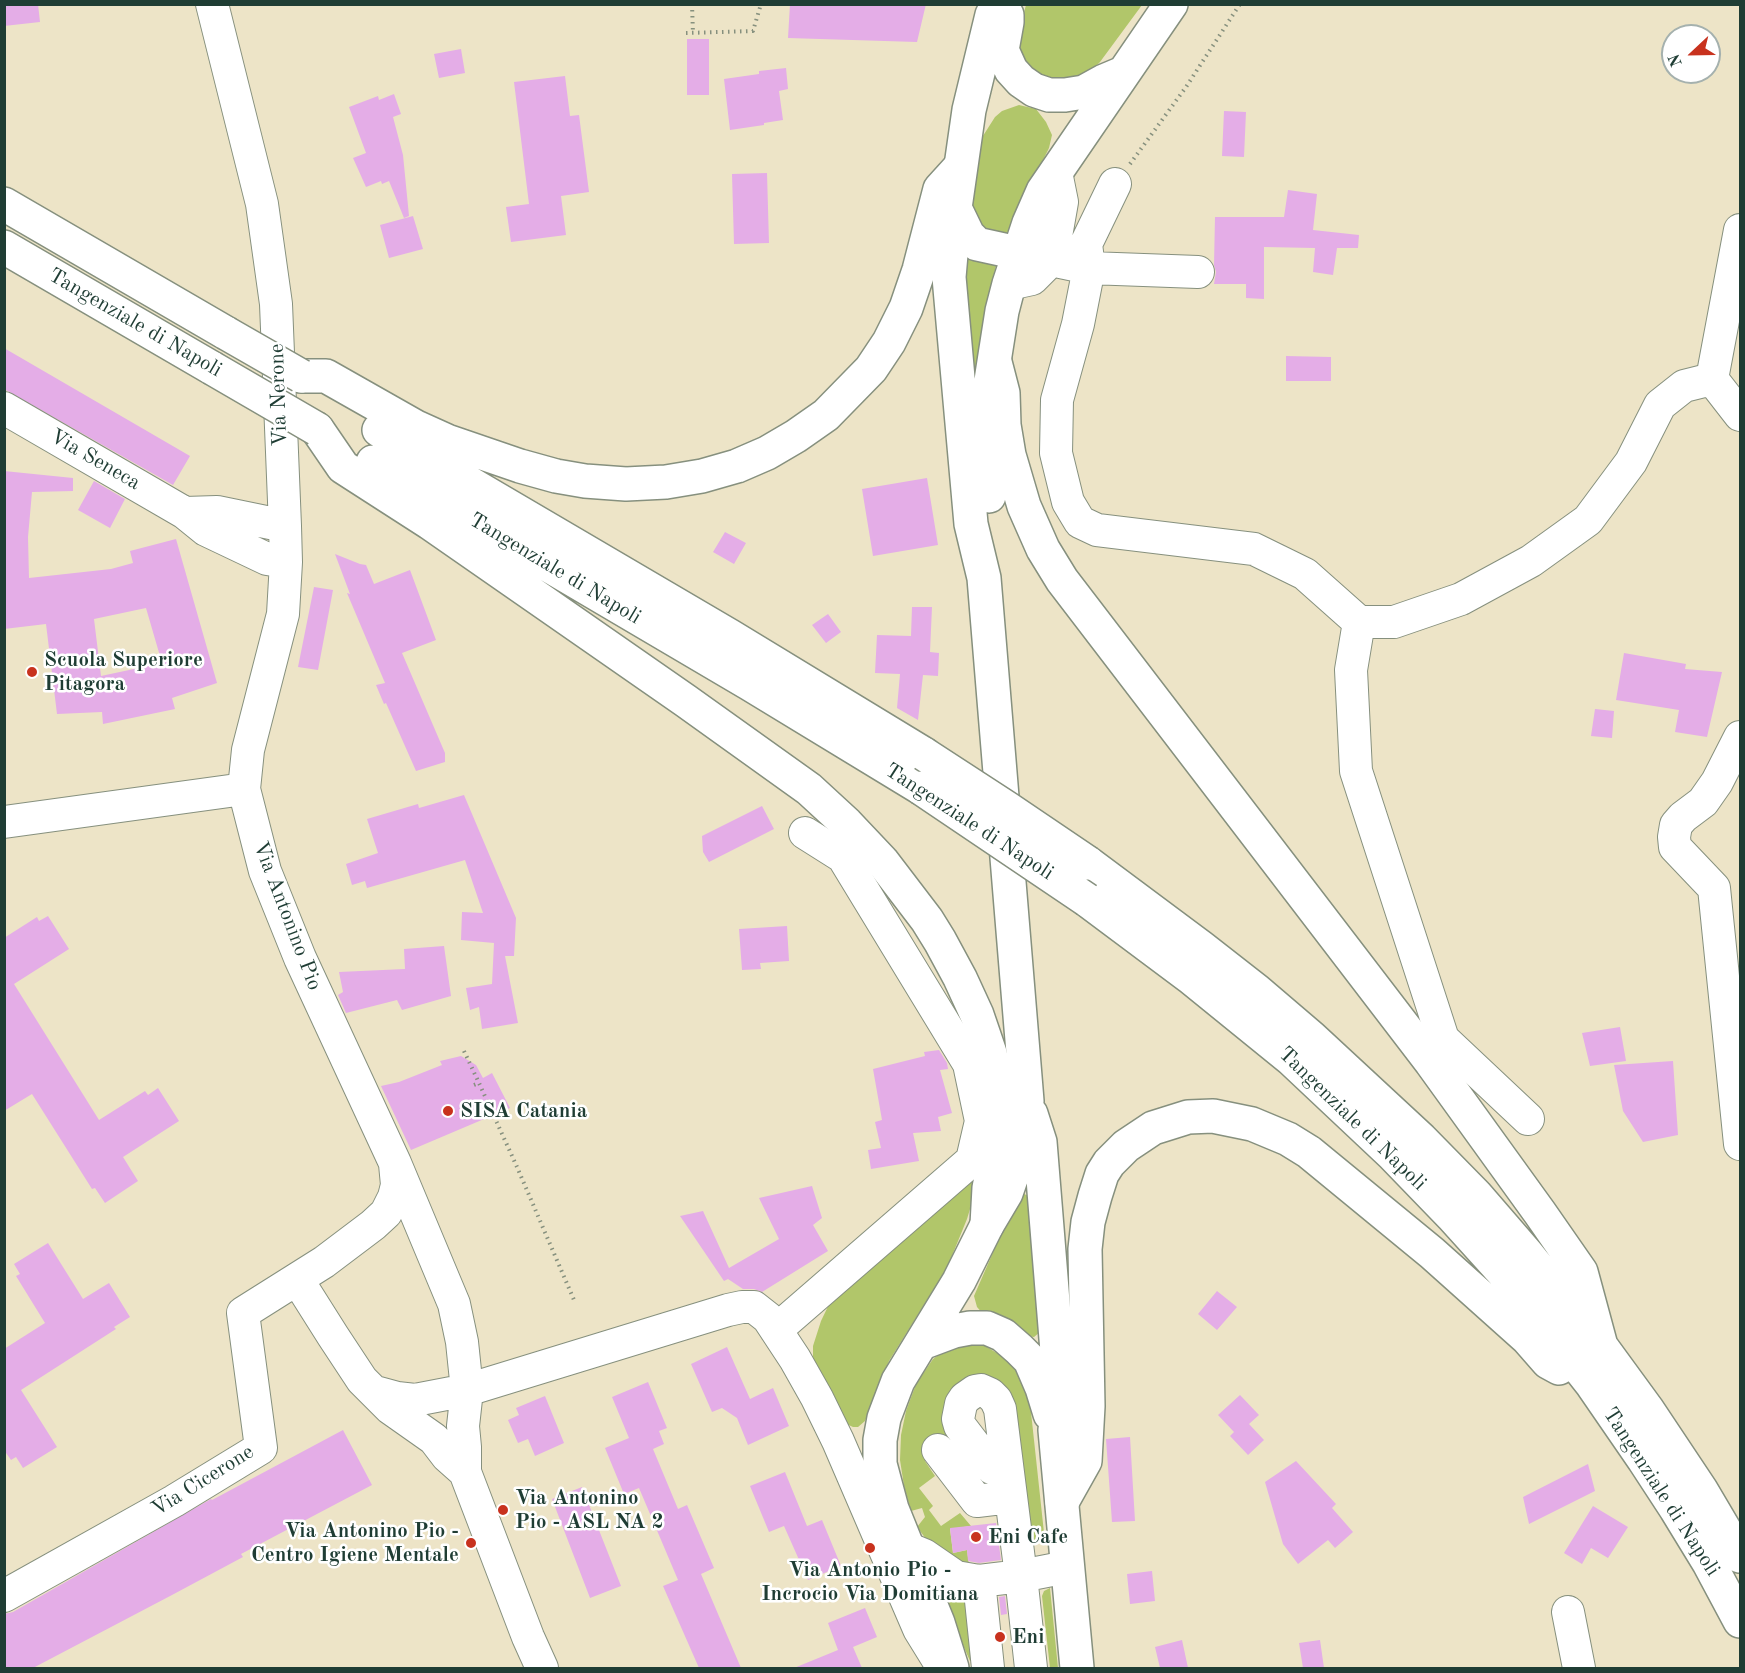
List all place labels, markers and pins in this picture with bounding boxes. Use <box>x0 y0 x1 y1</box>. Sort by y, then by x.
place label: Scuola Superiore Pitagora <box>44 647 203 697</box>
marker: Scuola Superiore Pitagora <box>25 665 39 679</box>
place label: SISA Catania <box>460 1098 587 1124</box>
marker: SISA Catania <box>441 1104 455 1118</box>
place label: Via Antonino Pio - ASL NA 2 <box>515 1485 664 1535</box>
marker: Via Antonino Pio - ASL NA 2 <box>496 1503 510 1517</box>
place label: Via Antonino Pio - Centro Igiene Mentale <box>251 1518 459 1568</box>
place label: Eni Cafe <box>988 1524 1068 1550</box>
marker: Eni Cafe <box>969 1530 983 1544</box>
marker: Via Antonino Pio - Centro Igiene Mentale <box>464 1536 478 1550</box>
marker: Via Antonio Pio - Incrocio Via Domitiana <box>863 1541 877 1555</box>
place label: Via Antonio Pio - Incrocio Via Domitiana <box>761 1557 979 1607</box>
place label: Eni <box>1012 1624 1044 1650</box>
marker: Eni <box>993 1630 1007 1644</box>

